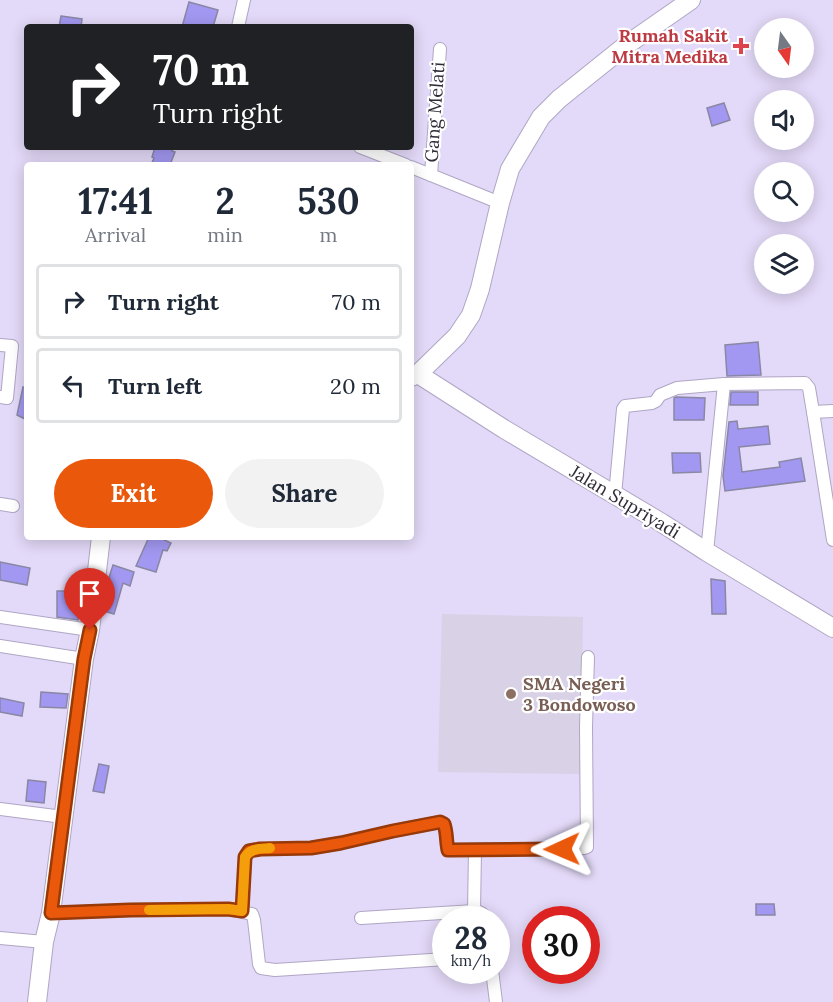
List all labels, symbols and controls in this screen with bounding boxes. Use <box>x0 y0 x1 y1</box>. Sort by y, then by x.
north arrow <box>754 18 814 78</box>
map controls <box>754 18 814 294</box>
place label: Rumah Sakit Mitra Medika <box>611 24 729 68</box>
marker: Rumah Sakit Mitra Medika <box>732 37 750 55</box>
text: 70 m <box>153 43 249 97</box>
icon: right <box>54 48 132 126</box>
street label: Gang Melati <box>420 61 449 163</box>
button: sound <box>754 90 814 150</box>
text: Turn right <box>153 96 282 130</box>
button: search <box>754 162 814 222</box>
text: 17:41 <box>78 178 153 224</box>
text: 2 <box>216 178 235 224</box>
text: 530 <box>297 178 360 224</box>
text: Arrival <box>85 222 146 247</box>
text: min <box>207 222 243 247</box>
text: m <box>320 222 337 247</box>
button: layers <box>754 234 814 294</box>
icon: right <box>57 285 90 318</box>
text: Turn right <box>108 288 219 316</box>
text: 70 m <box>332 288 381 316</box>
icon: left <box>57 369 90 402</box>
text: Turn left <box>108 372 202 400</box>
text: 20 m <box>330 372 381 400</box>
button: Exit <box>54 459 213 528</box>
button: Share <box>225 459 384 528</box>
street label: Jalan Supriyadi <box>565 459 685 544</box>
pin <box>64 568 115 630</box>
icon: arrive <box>73 577 106 610</box>
place label: SMA Negeri 3 Bondowoso <box>523 672 636 716</box>
marker: SMA Negeri 3 Bondowoso <box>504 687 518 701</box>
position arrow <box>530 817 594 881</box>
speed limit sign: 30 <box>522 906 600 984</box>
text: 28 <box>454 919 488 957</box>
text: km/h <box>451 951 491 970</box>

